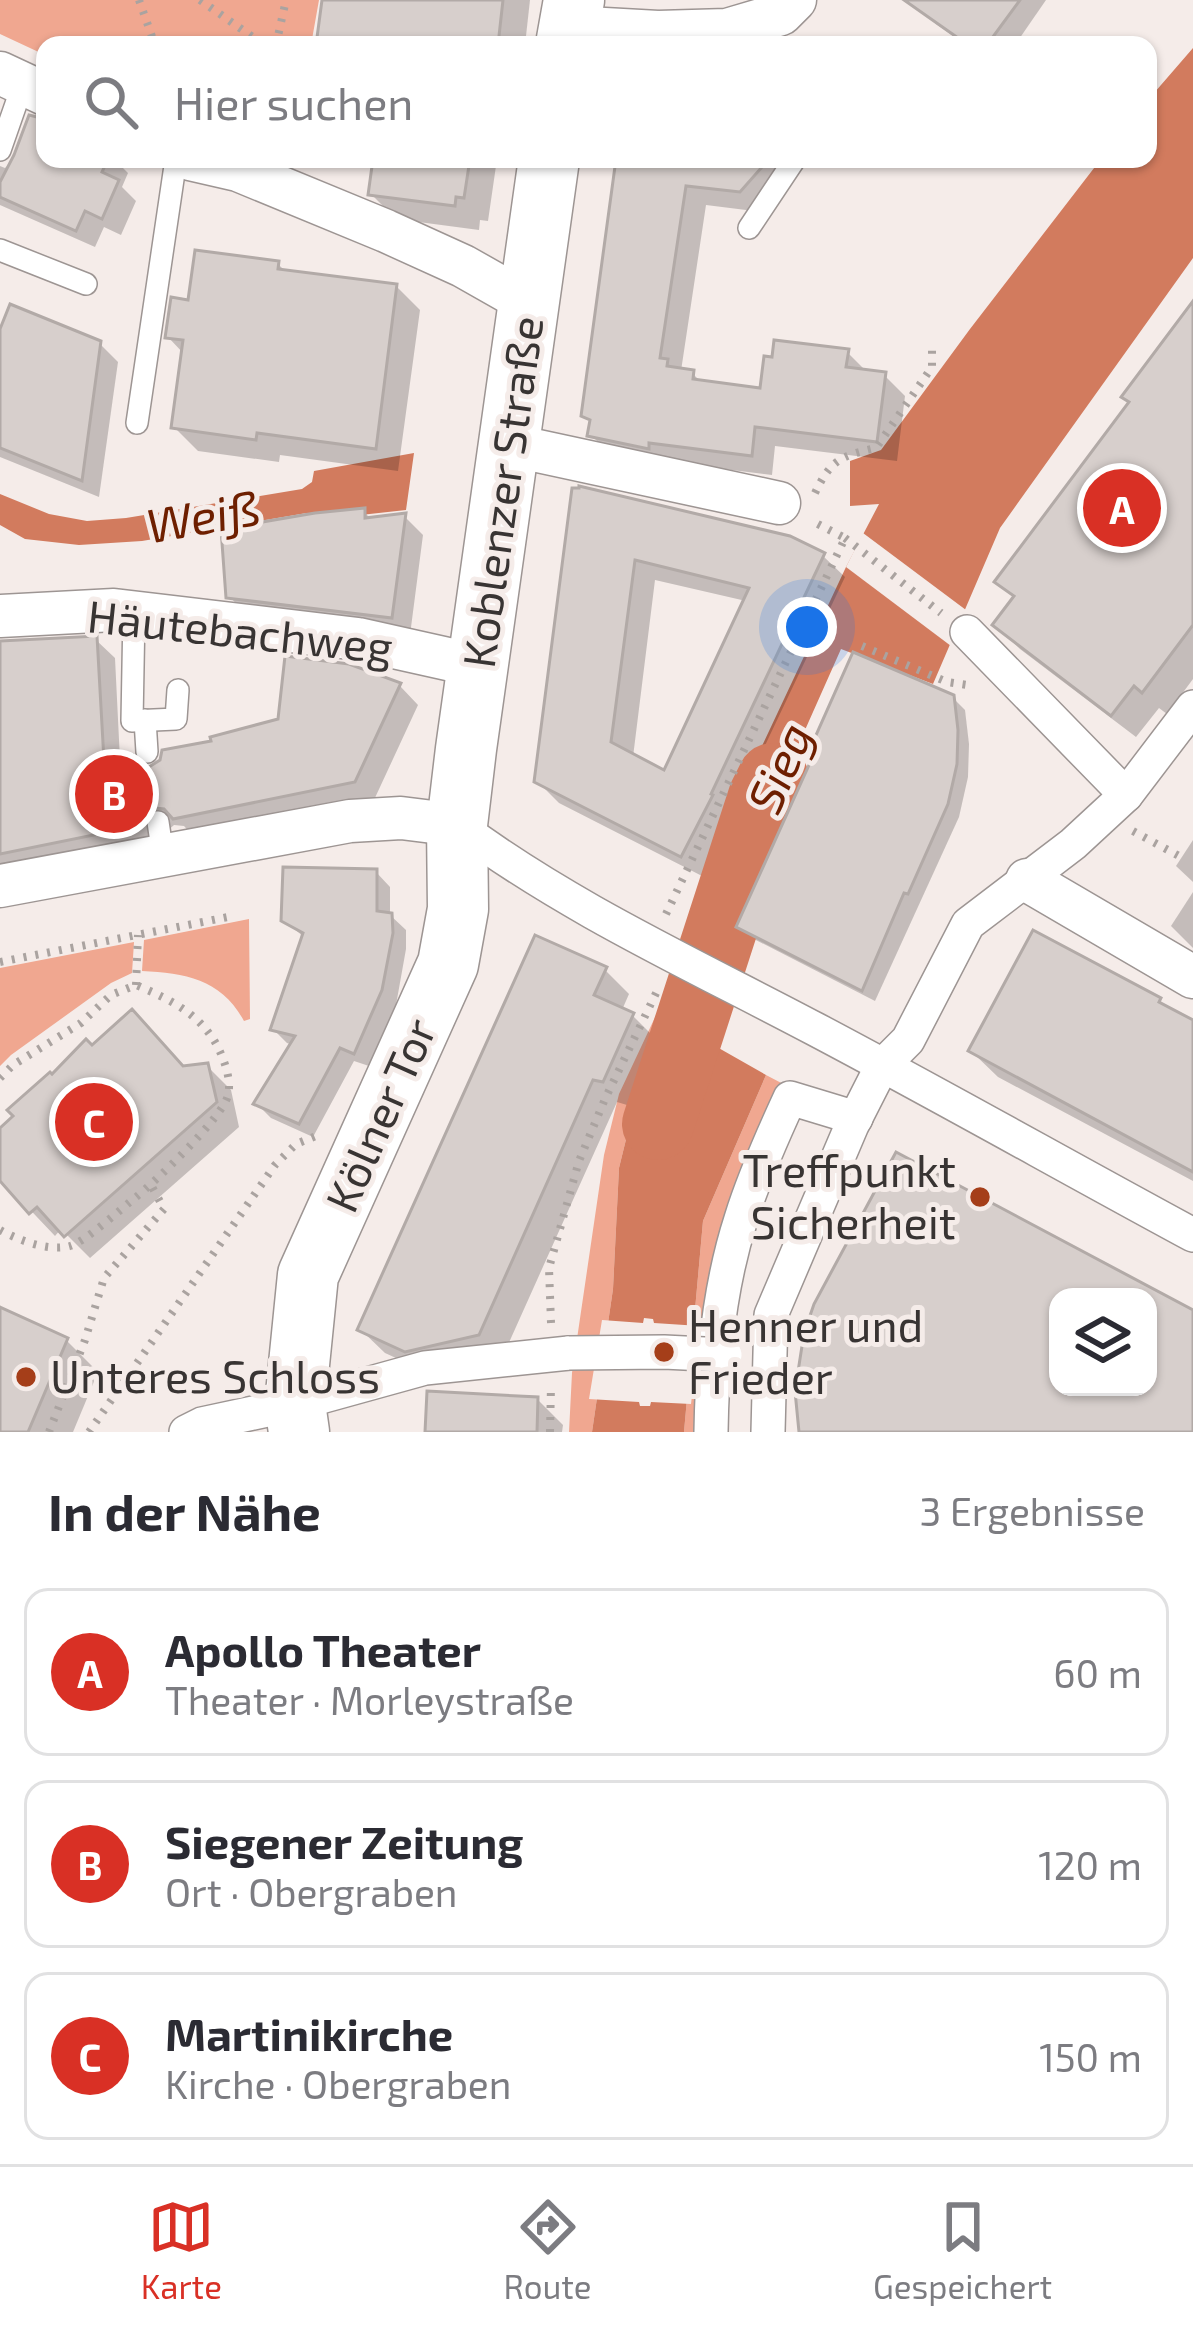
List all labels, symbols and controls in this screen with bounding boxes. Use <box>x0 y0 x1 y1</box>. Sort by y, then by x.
search box <box>36 36 1157 168</box>
icon: search <box>78 69 144 135</box>
text: Hier suchen <box>174 75 414 129</box>
street label: Koblenzer Straße <box>450 312 552 671</box>
pin: A <box>1083 463 1161 553</box>
water label: Weiß <box>141 477 264 554</box>
street label: Häutebachweg <box>85 587 395 673</box>
your location <box>777 597 837 657</box>
water label: Sieg <box>733 714 823 821</box>
pin: B <box>75 749 153 839</box>
street label: Kölner Tor <box>313 1009 446 1219</box>
pin: C <box>55 1077 133 1167</box>
place label: Treffpunkt Sicherheit <box>742 1142 956 1248</box>
marker: Treffpunkt Sicherheit <box>967 1184 993 1210</box>
map controls <box>1049 1288 1157 1396</box>
button: layers <box>1049 1288 1157 1396</box>
place label: Henner und Frieder <box>688 1297 923 1403</box>
marker: Henner und Frieder <box>651 1339 677 1365</box>
place label: Unteres Schloss <box>50 1348 380 1402</box>
marker: Unteres Schloss <box>13 1364 39 1390</box>
text: In der Nähe <box>48 1480 321 1541</box>
text: 3 Ergebnisse <box>920 1487 1145 1534</box>
text: Apollo Theater <box>165 1622 481 1676</box>
text: A <box>77 1649 103 1696</box>
text: 60 m <box>1053 1649 1142 1696</box>
text: Theater · Morleystraße <box>165 1676 574 1723</box>
text: Siegener Zeitung <box>165 1814 523 1868</box>
text: B <box>78 1841 102 1888</box>
text: 120 m <box>1038 1841 1142 1888</box>
text: Ort · Obergraben <box>165 1868 458 1915</box>
text: Martinikirche <box>165 2006 453 2060</box>
text: C <box>79 2033 101 2080</box>
text: 150 m <box>1039 2033 1142 2080</box>
text: Kirche · Obergraben <box>165 2060 511 2107</box>
tab: Karte <box>141 2194 222 2306</box>
tab: Route <box>503 2194 592 2306</box>
tab: Gespeichert <box>873 2194 1052 2306</box>

